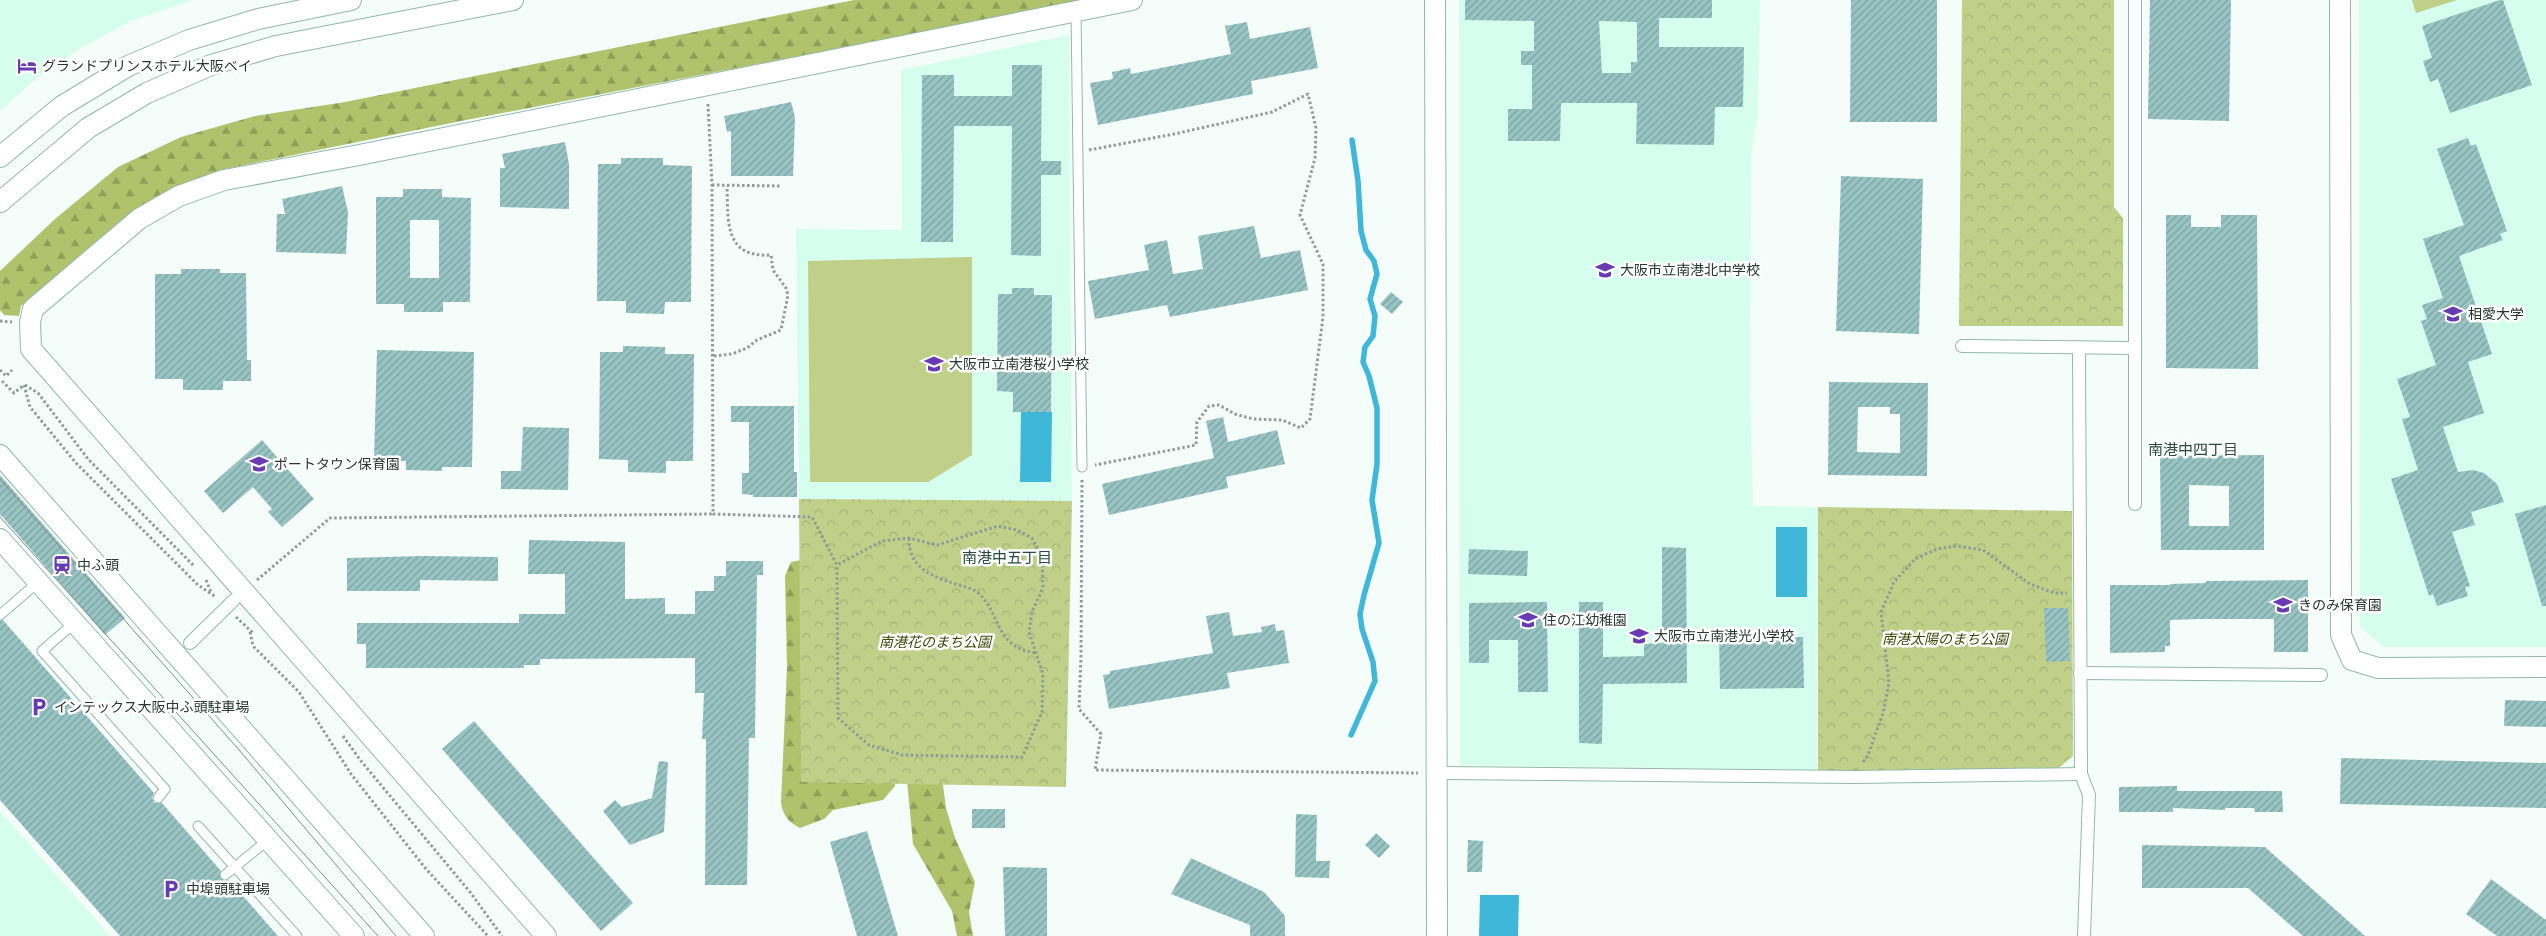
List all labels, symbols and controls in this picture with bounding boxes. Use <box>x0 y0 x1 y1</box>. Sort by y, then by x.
hotel icon: グランドプリンスホテル大阪ベイ <box>16 55 38 77</box>
place label: グランドプリンスホテル大阪ベイ <box>42 56 252 75</box>
school or university icon: 大阪市立南港北中学校 <box>1594 259 1616 281</box>
place label: 大阪市立南港北中学校 <box>1620 260 1760 279</box>
school or university icon: 相愛大学 <box>2442 303 2464 325</box>
place label: 相愛大学 <box>2468 304 2524 323</box>
school or university icon: 大阪市立南港桜小学校 <box>923 353 945 375</box>
place label: 大阪市立南港桜小学校 <box>949 354 1089 373</box>
district label: 南港中四丁目 <box>2148 439 2238 459</box>
school or university icon: ポートタウン保育園 <box>248 453 270 475</box>
place label: ポートタウン保育園 <box>274 454 400 473</box>
district label: 南港中五丁目 <box>962 547 1052 567</box>
station icon: 中ふ頭 <box>51 554 73 576</box>
place label: 中ふ頭 <box>77 555 119 574</box>
school or university icon: きのみ保育園 <box>2272 594 2294 616</box>
place label: きのみ保育園 <box>2298 595 2382 614</box>
school or university icon: 住の江幼稚園 <box>1517 609 1539 631</box>
place label: 住の江幼稚園 <box>1543 610 1627 629</box>
school or university icon: 大阪市立南港光小学校 <box>1628 625 1650 647</box>
place label: 大阪市立南港光小学校 <box>1654 626 1794 645</box>
park label: 南港太陽のまち公園 <box>1882 629 2010 648</box>
park label: 南港花のまち公園 <box>879 632 993 651</box>
parking icon: インテックス大阪中ふ頭駐車場 <box>28 696 50 718</box>
place label: インテックス大阪中ふ頭駐車場 <box>54 697 250 716</box>
parking icon: 中埠頭駐車場 <box>160 878 182 900</box>
place label: 中埠頭駐車場 <box>186 879 270 898</box>

